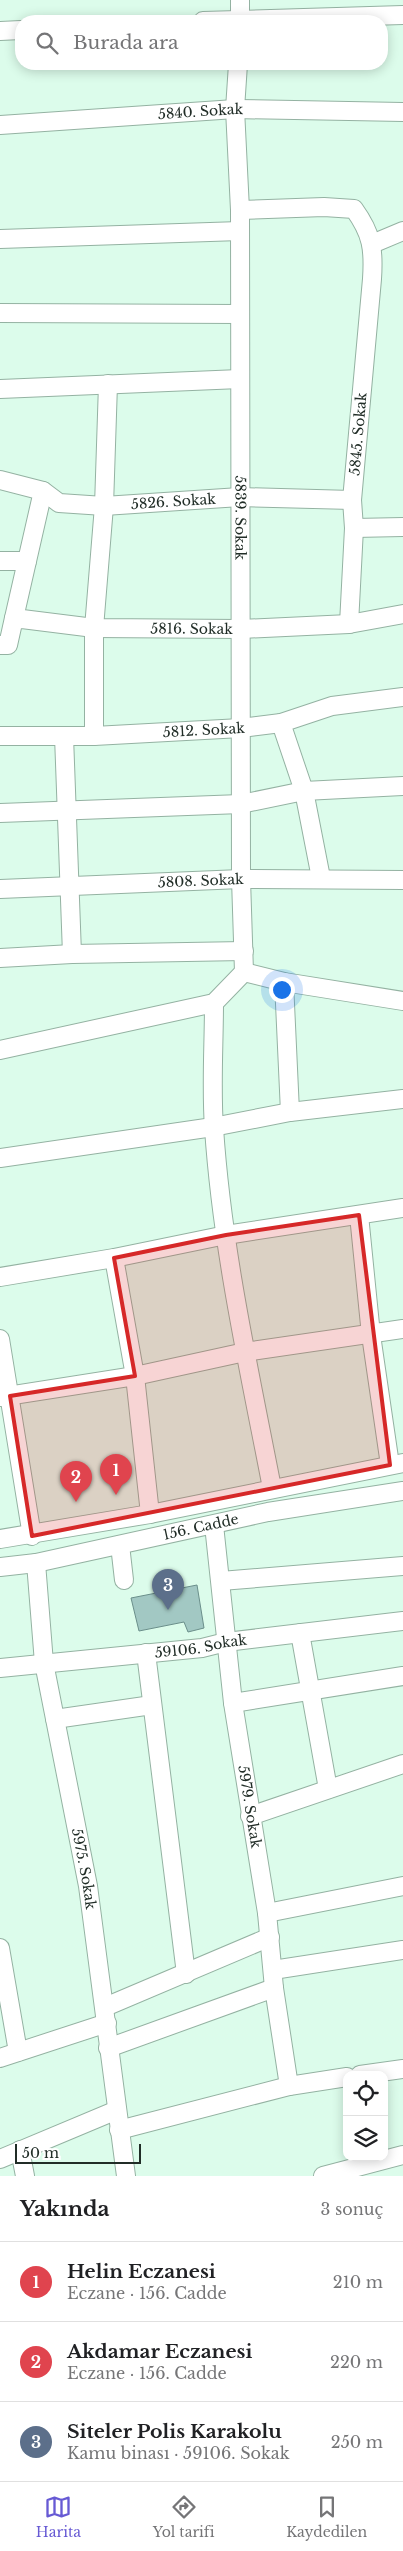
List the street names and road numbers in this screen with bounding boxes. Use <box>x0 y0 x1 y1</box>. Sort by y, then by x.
street label: 5840. Sokak <box>157 100 244 123</box>
street label: 5845. Sokak <box>345 391 371 476</box>
street label: 5839. Sokak <box>231 475 250 560</box>
street label: 5826. Sokak <box>130 490 217 513</box>
street label: 5816. Sokak <box>150 619 233 638</box>
street label: 5812. Sokak <box>162 719 246 741</box>
street label: 5808. Sokak <box>158 870 244 891</box>
street label: 156. Cadde <box>161 1510 240 1544</box>
street label: 59106. Sokak <box>154 1631 248 1662</box>
street label: 5979. Sokak <box>234 1764 265 1850</box>
street label: 5975. Sokak <box>68 1826 100 1911</box>

